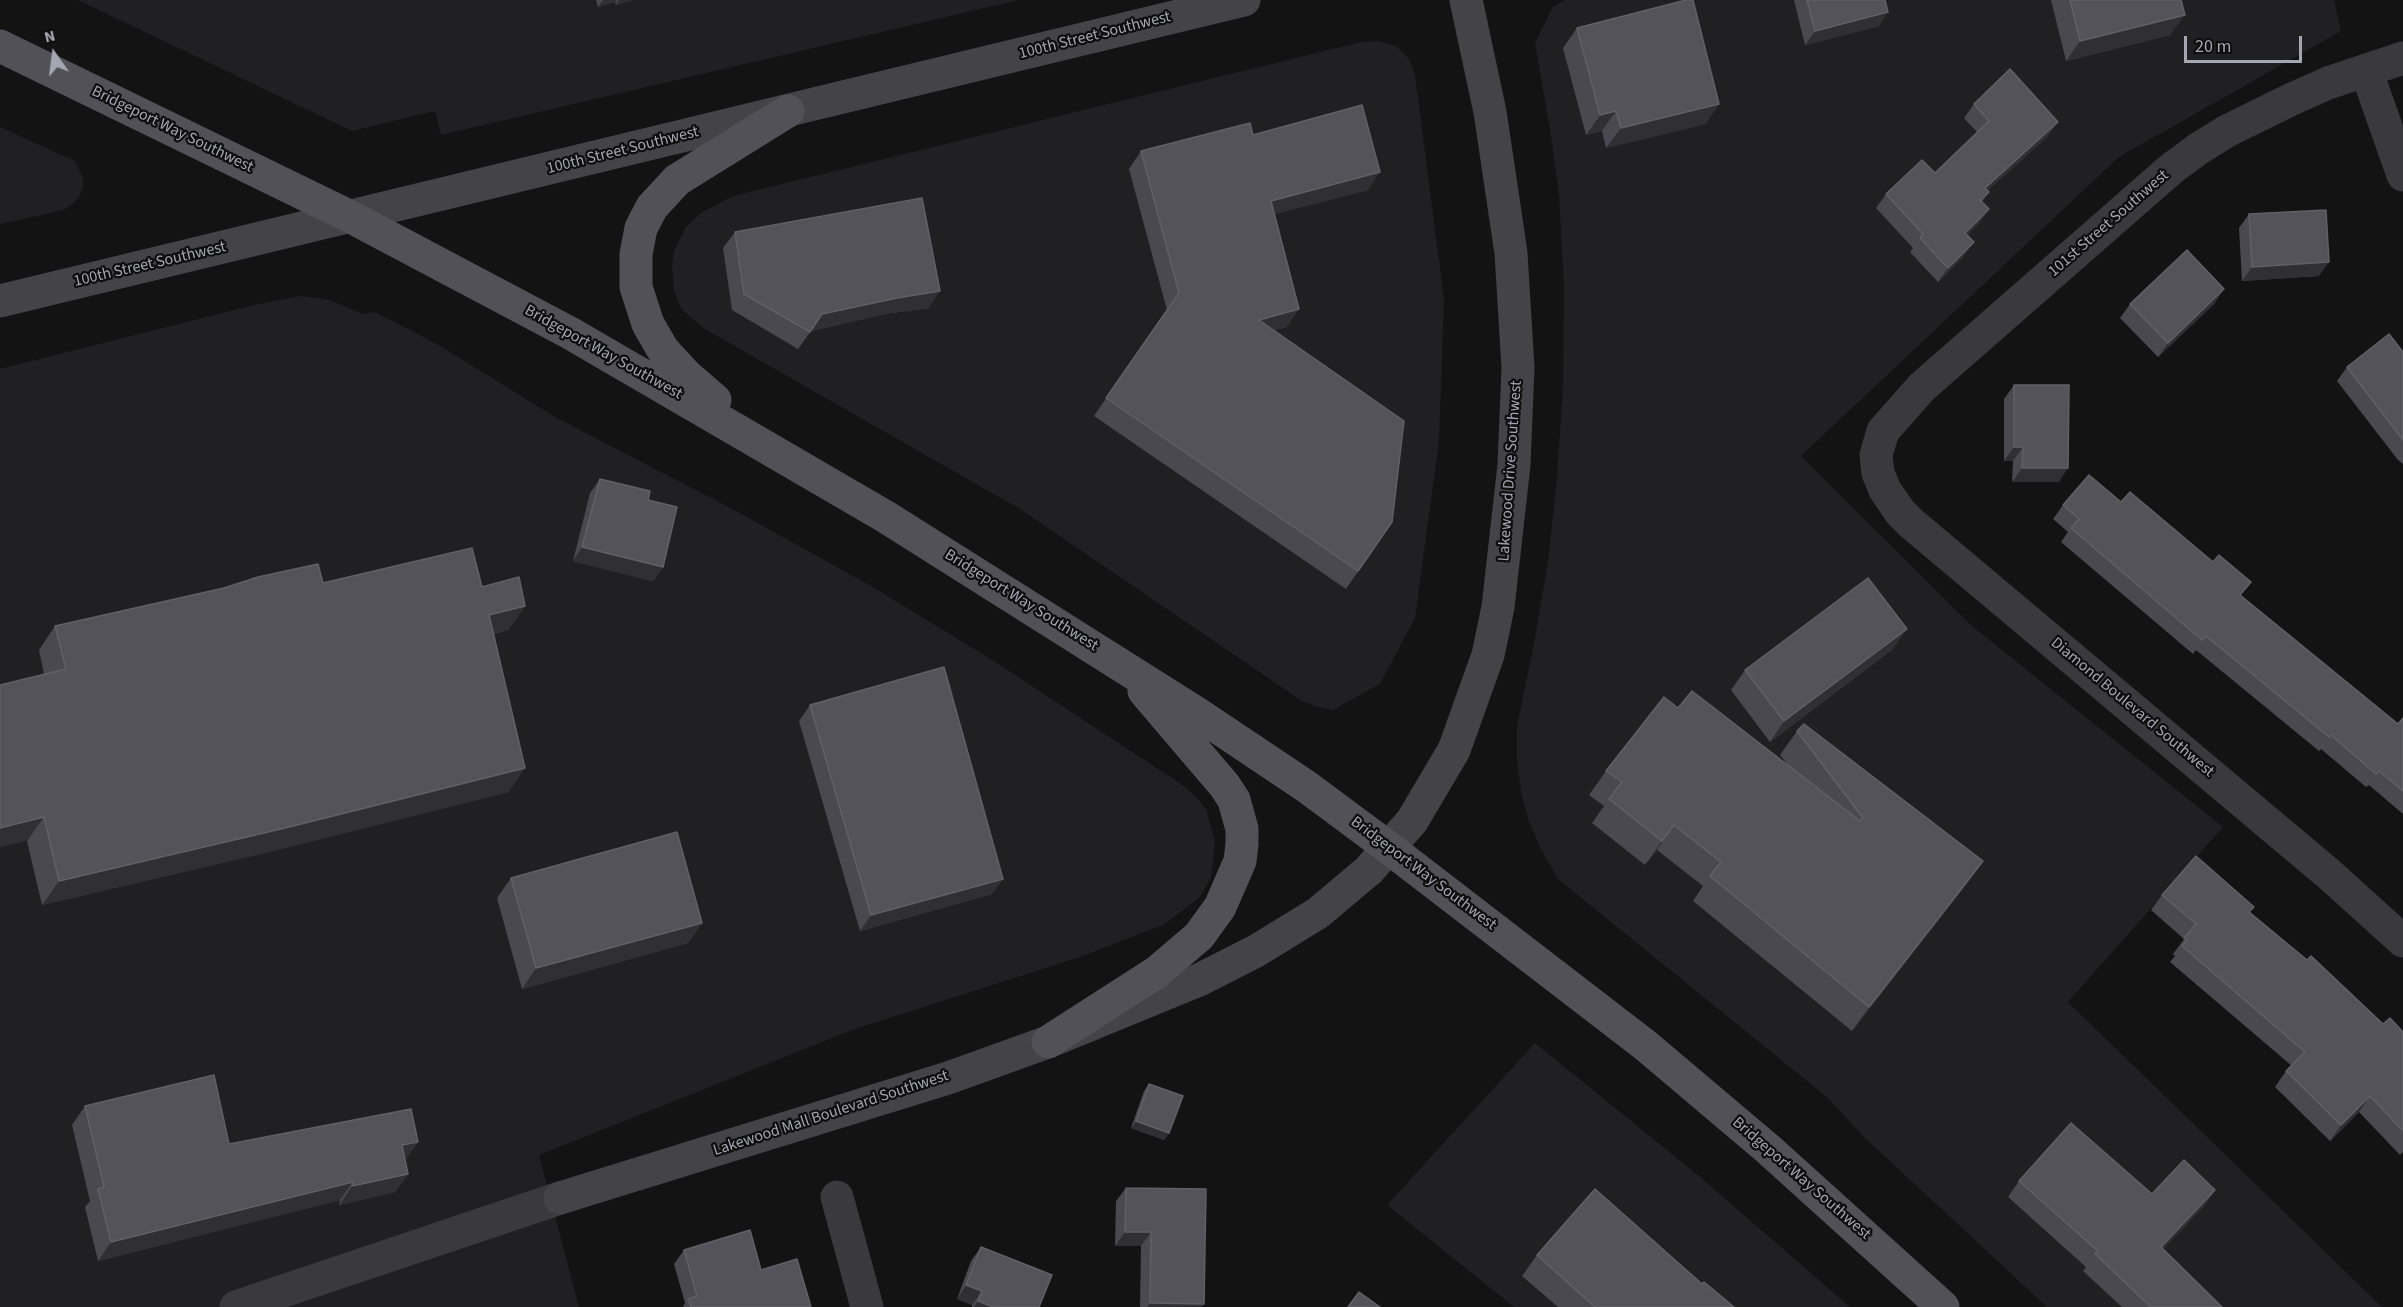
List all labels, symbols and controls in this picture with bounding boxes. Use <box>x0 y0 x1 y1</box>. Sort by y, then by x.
street label: 100th Street Southwest <box>1017 8 1173 64</box>
north arrow <box>24 24 84 84</box>
scale bar <box>2187 24 2306 62</box>
text: N <box>42 25 57 48</box>
text: 20 m <box>2195 34 2231 59</box>
street label: Bridgeport Way Southwest <box>88 82 256 178</box>
street label: 100th Street Southwest <box>545 123 701 179</box>
street label: 101st Street Southwest <box>2045 166 2173 282</box>
street label: 100th Street Southwest <box>72 238 228 292</box>
street label: Bridgeport Way Southwest <box>521 302 685 404</box>
street label: Lakewood Drive Southwest <box>1495 380 1527 562</box>
street label: Bridgeport Way Southwest <box>941 546 1101 656</box>
street label: Diamond Boulevard Southwest <box>2046 634 2218 782</box>
street label: Bridgeport Way Southwest <box>1346 813 1500 935</box>
street label: Lakewood Mall Boulevard Southwest <box>711 1067 951 1161</box>
street label: Bridgeport Way Southwest <box>1728 1114 1874 1244</box>

